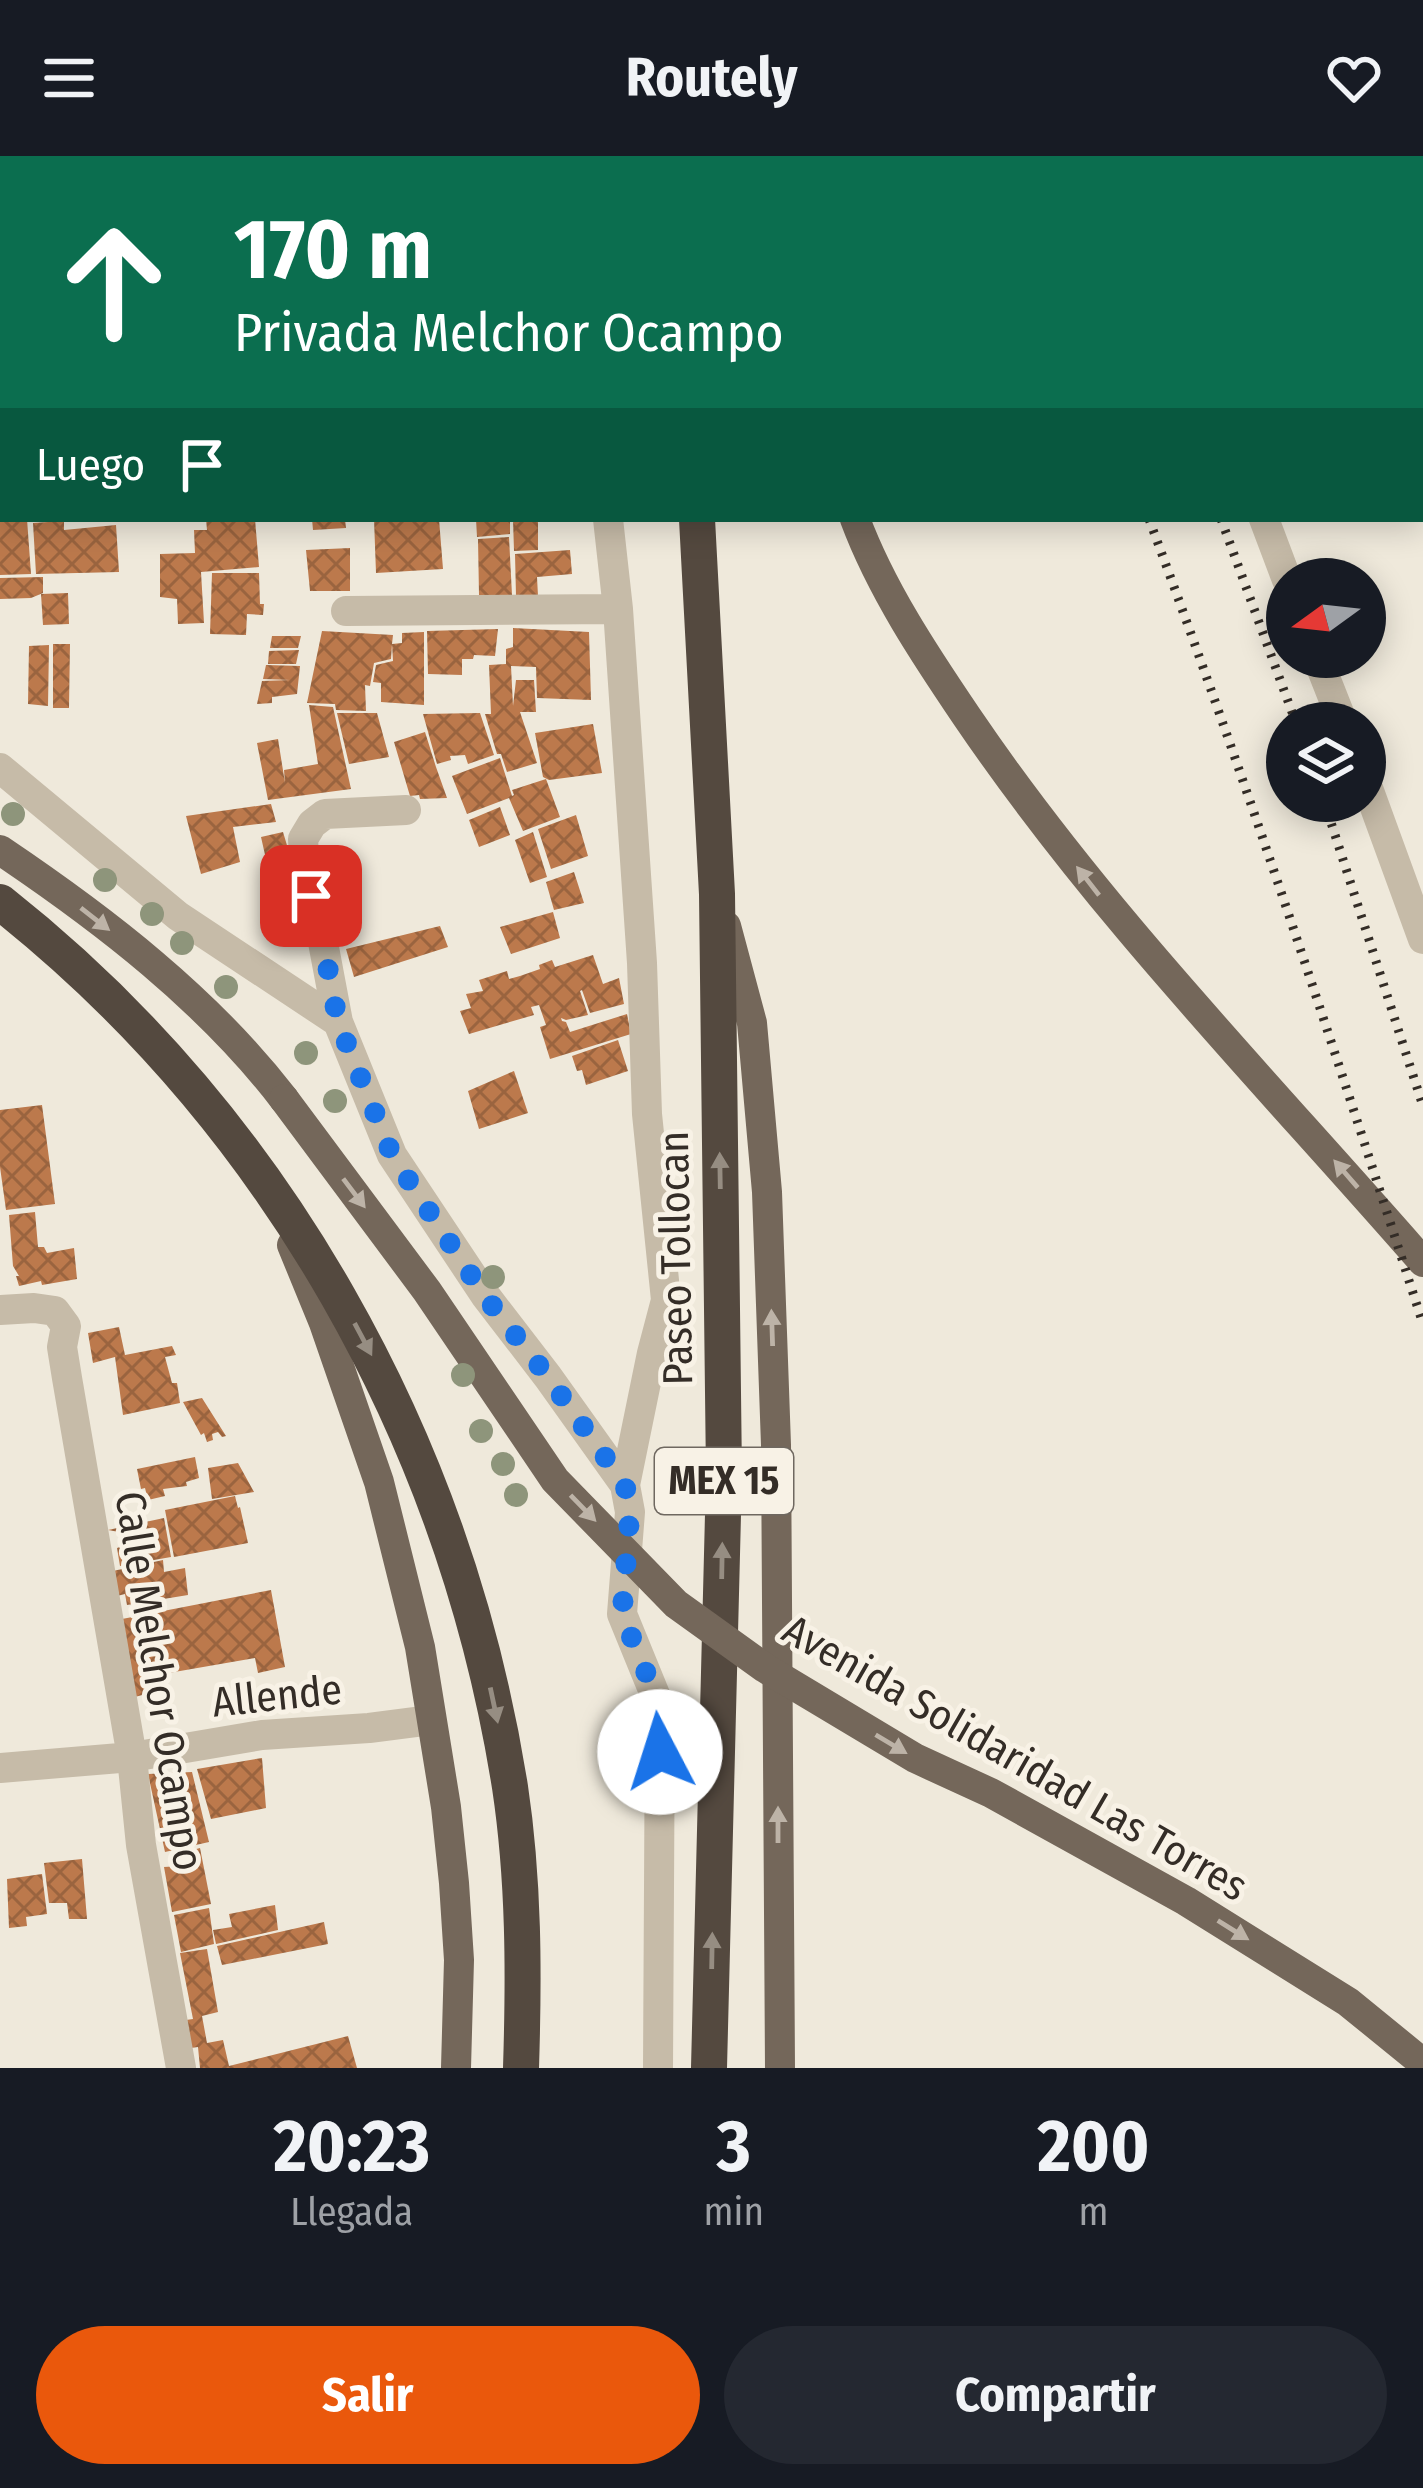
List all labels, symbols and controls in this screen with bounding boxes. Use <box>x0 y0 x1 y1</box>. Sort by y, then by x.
icon: menu <box>36 45 102 111</box>
icon: heart <box>1321 45 1387 111</box>
text: Routely <box>626 46 797 110</box>
text: 170 m <box>234 199 432 300</box>
icon: ahead <box>36 204 192 360</box>
text: Privada Melchor Ocampo <box>234 301 784 365</box>
icon: arrive <box>169 432 235 498</box>
text: Luego <box>36 438 145 492</box>
north arrow <box>1266 558 1386 678</box>
map controls <box>1266 558 1386 822</box>
button: layers <box>1266 702 1386 822</box>
pin <box>260 845 362 947</box>
icon: arrive <box>278 863 344 929</box>
one-way arrow <box>1076 866 1101 897</box>
one-way arrow <box>79 906 110 931</box>
street label: Paseo Tollocan <box>649 1130 703 1386</box>
one-way arrow <box>710 1151 730 1189</box>
one-way arrow <box>1333 1159 1360 1188</box>
one-way arrow <box>342 1177 366 1209</box>
one-way arrow <box>762 1308 781 1346</box>
one-way arrow <box>352 1322 372 1356</box>
road number: MEX 15 <box>655 1448 793 1514</box>
street label: Calle Melchor Ocampo <box>104 1488 214 1874</box>
one-way arrow <box>569 1494 597 1522</box>
one-way arrow <box>712 1541 731 1579</box>
street label: Avenida Solidaridad Las Torres <box>774 1604 1256 1912</box>
street label: Allende <box>210 1664 344 1728</box>
one-way arrow <box>486 1686 505 1724</box>
position arrow <box>597 1689 723 1815</box>
one-way arrow <box>874 1733 908 1754</box>
one-way arrow <box>768 1805 788 1843</box>
one-way arrow <box>1217 1918 1250 1940</box>
one-way arrow <box>702 1931 721 1969</box>
text: 20:23 <box>274 2104 430 2190</box>
text: 3 <box>717 2104 751 2190</box>
text: 200 <box>1038 2104 1149 2190</box>
text: Llegada <box>290 2189 413 2235</box>
text: min <box>704 2189 764 2235</box>
text: m <box>1078 2189 1108 2235</box>
button: Salir <box>36 2326 700 2464</box>
button: Compartir <box>724 2326 1387 2464</box>

